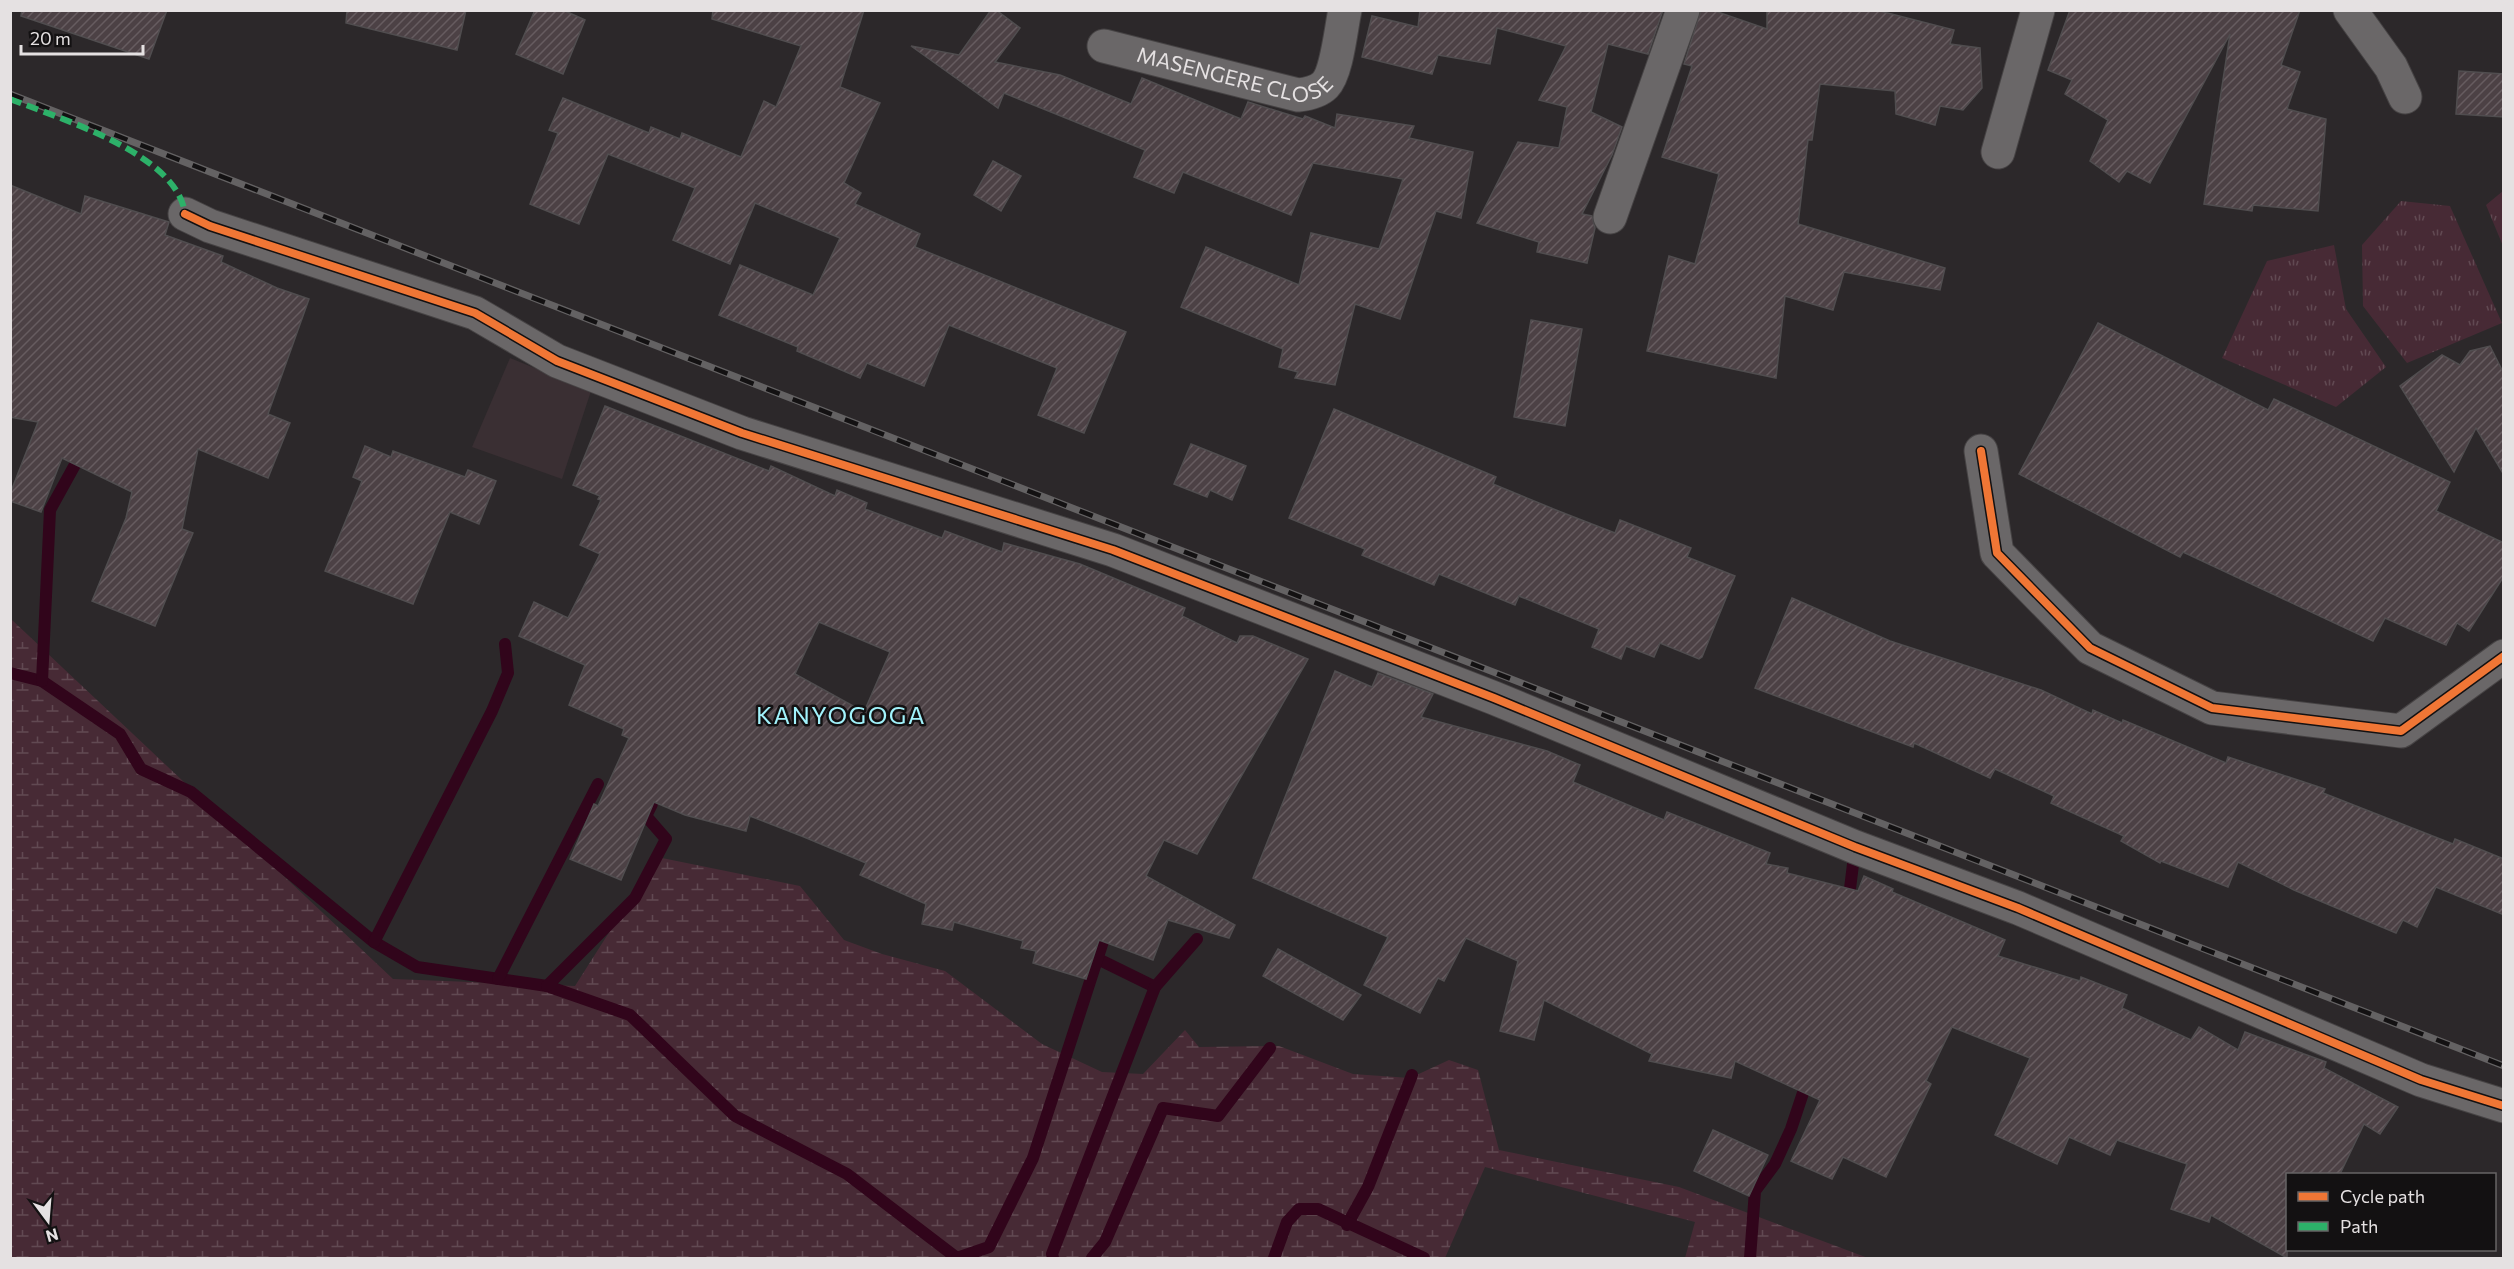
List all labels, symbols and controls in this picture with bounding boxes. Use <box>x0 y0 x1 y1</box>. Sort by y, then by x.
scale bar <box>21 18 142 56</box>
text: 20 m <box>30 27 71 49</box>
street label: MASENGERE CLOSE <box>1134 41 1337 107</box>
district label: KANYOGOGA <box>756 700 926 729</box>
legend <box>2286 1173 2496 1251</box>
text: Cycle path <box>2340 1185 2425 1207</box>
north arrow <box>18 1191 78 1251</box>
text: Path <box>2340 1215 2378 1237</box>
text: N <box>44 1225 61 1247</box>

